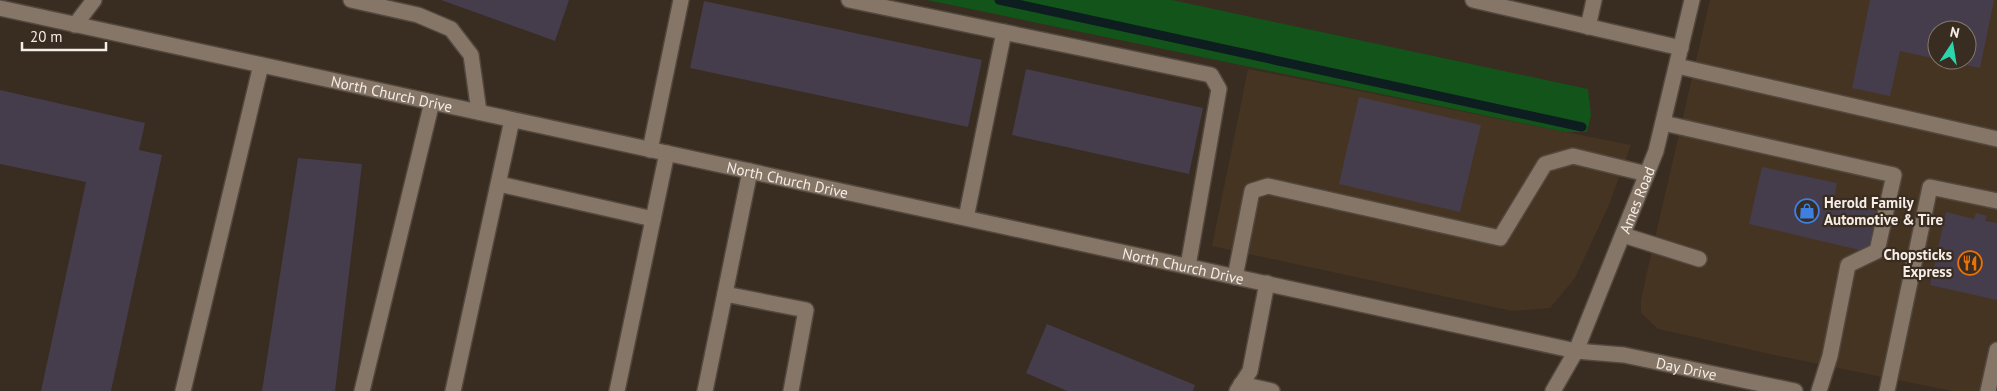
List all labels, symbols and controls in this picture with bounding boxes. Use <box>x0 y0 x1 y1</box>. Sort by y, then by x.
scale bar <box>22 20 106 52</box>
north arrow <box>1927 20 1977 70</box>
text: N <box>1948 23 1961 42</box>
text: 20 m <box>30 27 63 46</box>
street label: North Church Drive <box>329 71 454 116</box>
street label: North Church Drive <box>725 157 850 202</box>
street label: Ames Road <box>1615 163 1658 236</box>
place label: Herold Family Automotive & Tire <box>1824 193 1944 229</box>
shop icon: Herold Family Automotive & Tire <box>1794 198 1820 224</box>
street label: North Church Drive <box>1121 243 1246 288</box>
place label: Chopsticks Express <box>1883 245 1952 281</box>
restaurant icon: Chopsticks Express <box>1957 250 1983 276</box>
street label: Day Drive <box>1655 353 1719 384</box>

